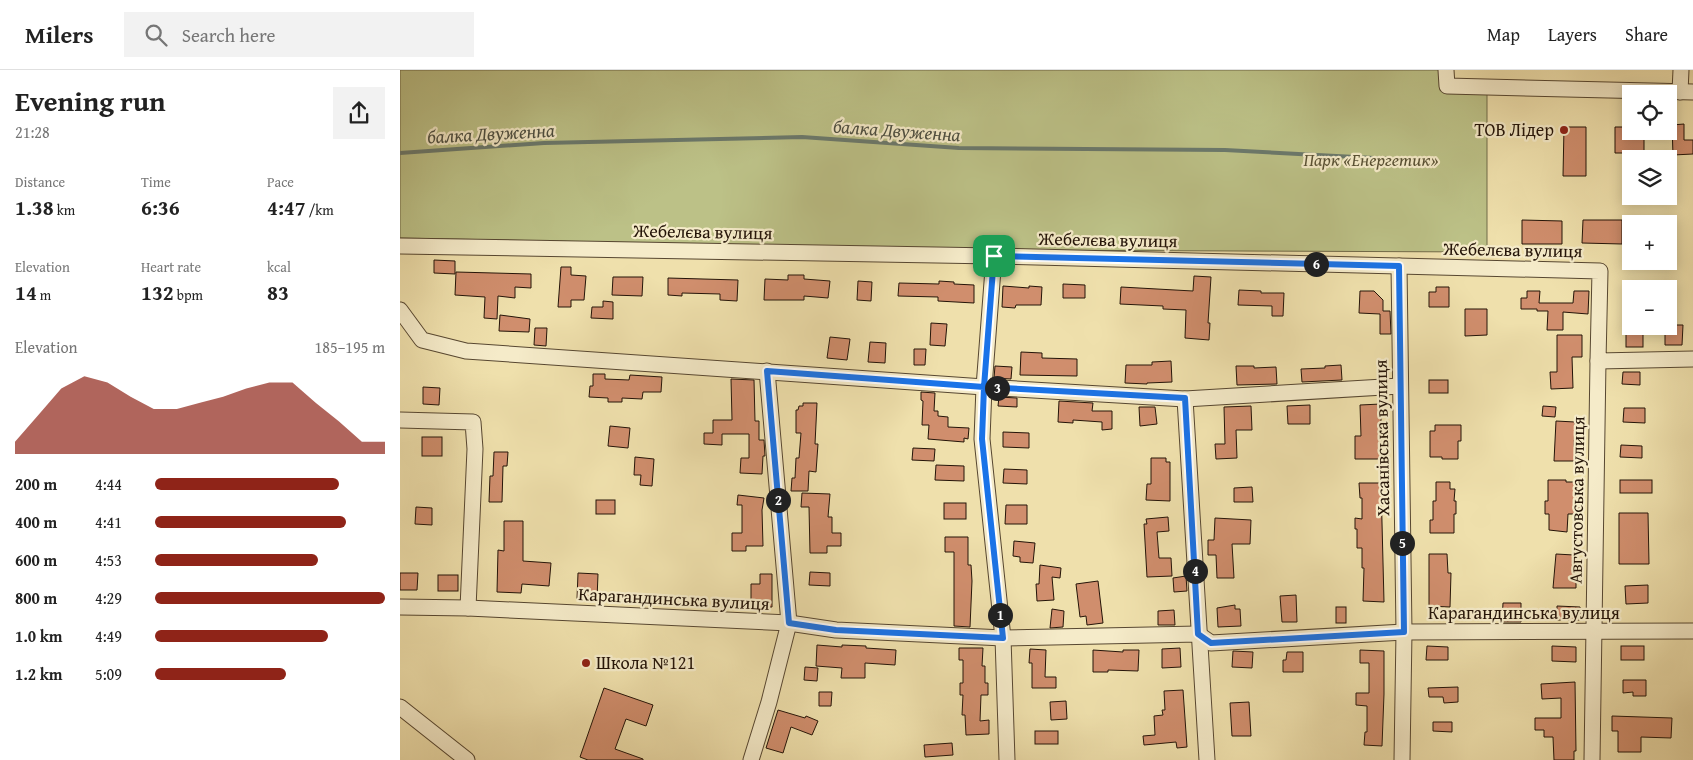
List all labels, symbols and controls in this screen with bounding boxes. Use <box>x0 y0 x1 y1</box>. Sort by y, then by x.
search box <box>124 12 474 57</box>
text: Milers <box>25 17 94 52</box>
icon: search <box>142 21 170 49</box>
text: Search here <box>182 21 275 49</box>
text: Map <box>1487 21 1520 48</box>
text: Layers <box>1548 21 1597 48</box>
text: Share <box>1625 21 1668 48</box>
text: Evening run <box>15 80 166 121</box>
map controls <box>1622 85 1677 335</box>
button: locate <box>1622 85 1677 140</box>
button: share <box>333 87 385 139</box>
water label: балка Двуженна <box>832 112 962 148</box>
water label: балка Двуженна <box>427 116 556 150</box>
place label: ТОВ Лідер <box>1474 116 1554 143</box>
text: 21:28 <box>15 120 50 144</box>
marker: ТОВ Лідер <box>1558 124 1570 136</box>
park label: Парк «Енергетик» <box>1304 146 1438 173</box>
button: layers <box>1622 150 1677 205</box>
text: Distance <box>15 172 65 192</box>
text: Time <box>141 172 171 192</box>
text: Pace <box>267 172 294 192</box>
text: 1.38 <box>15 192 54 223</box>
text: 6:36 <box>141 192 180 223</box>
text: 4:47 <box>267 192 306 223</box>
text: km <box>54 200 75 220</box>
text: /km <box>306 200 334 220</box>
button: + <box>1622 215 1677 270</box>
street label: Жебелєва вулиця <box>632 217 773 246</box>
street label: Жебелєва вулиця <box>1037 225 1178 254</box>
pin <box>973 235 1015 277</box>
street label: Жебелєва вулиця <box>1442 235 1583 264</box>
icon: arrive <box>980 242 1008 270</box>
pin: 6 <box>1304 252 1328 276</box>
text: 6 <box>1313 254 1320 274</box>
text: Elevation <box>15 257 70 277</box>
text: Heart rate <box>141 257 201 277</box>
text: kcal <box>267 257 291 277</box>
text: 14 <box>15 277 37 308</box>
text: 132 <box>141 277 174 308</box>
text: 83 <box>267 277 289 308</box>
button: − <box>1622 280 1677 335</box>
text: m <box>37 285 51 305</box>
text: bpm <box>174 285 203 305</box>
text: Elevation <box>15 335 78 359</box>
text: 185–195 m <box>315 335 385 359</box>
street label: Хасанівська вулиця <box>1367 359 1396 517</box>
pin: 3 <box>984 376 1010 400</box>
text: 3 <box>994 378 1001 398</box>
street label: Августовська вулиця <box>1562 416 1591 584</box>
text: 200 m <box>15 472 57 496</box>
text: 4:44 <box>95 472 122 496</box>
pin: 2 <box>766 488 790 512</box>
text: 2 <box>775 490 782 510</box>
text: 400 m <box>15 510 57 534</box>
text: 4:41 <box>95 510 122 534</box>
pin: 5 <box>1390 530 1414 556</box>
text: 5 <box>1399 533 1406 553</box>
text: 600 m <box>15 548 57 572</box>
text: 4:53 <box>95 548 122 572</box>
pin: 4 <box>1182 558 1208 584</box>
text: 4 <box>1192 561 1199 581</box>
street label: Карагандинська вулиця <box>578 580 771 617</box>
text: 800 m <box>15 586 57 610</box>
text: 4:29 <box>95 586 122 610</box>
street label: Карагандинська вулиця <box>1428 599 1620 626</box>
pin: 1 <box>988 602 1012 628</box>
text: 1 <box>997 605 1004 625</box>
text: 1.0 km <box>15 624 62 648</box>
text: 4:49 <box>95 624 122 648</box>
place label: Школа №121 <box>596 649 695 676</box>
marker: Школа №121 <box>580 657 592 669</box>
text: 1.2 km <box>15 662 62 686</box>
text: 5:09 <box>95 662 122 686</box>

